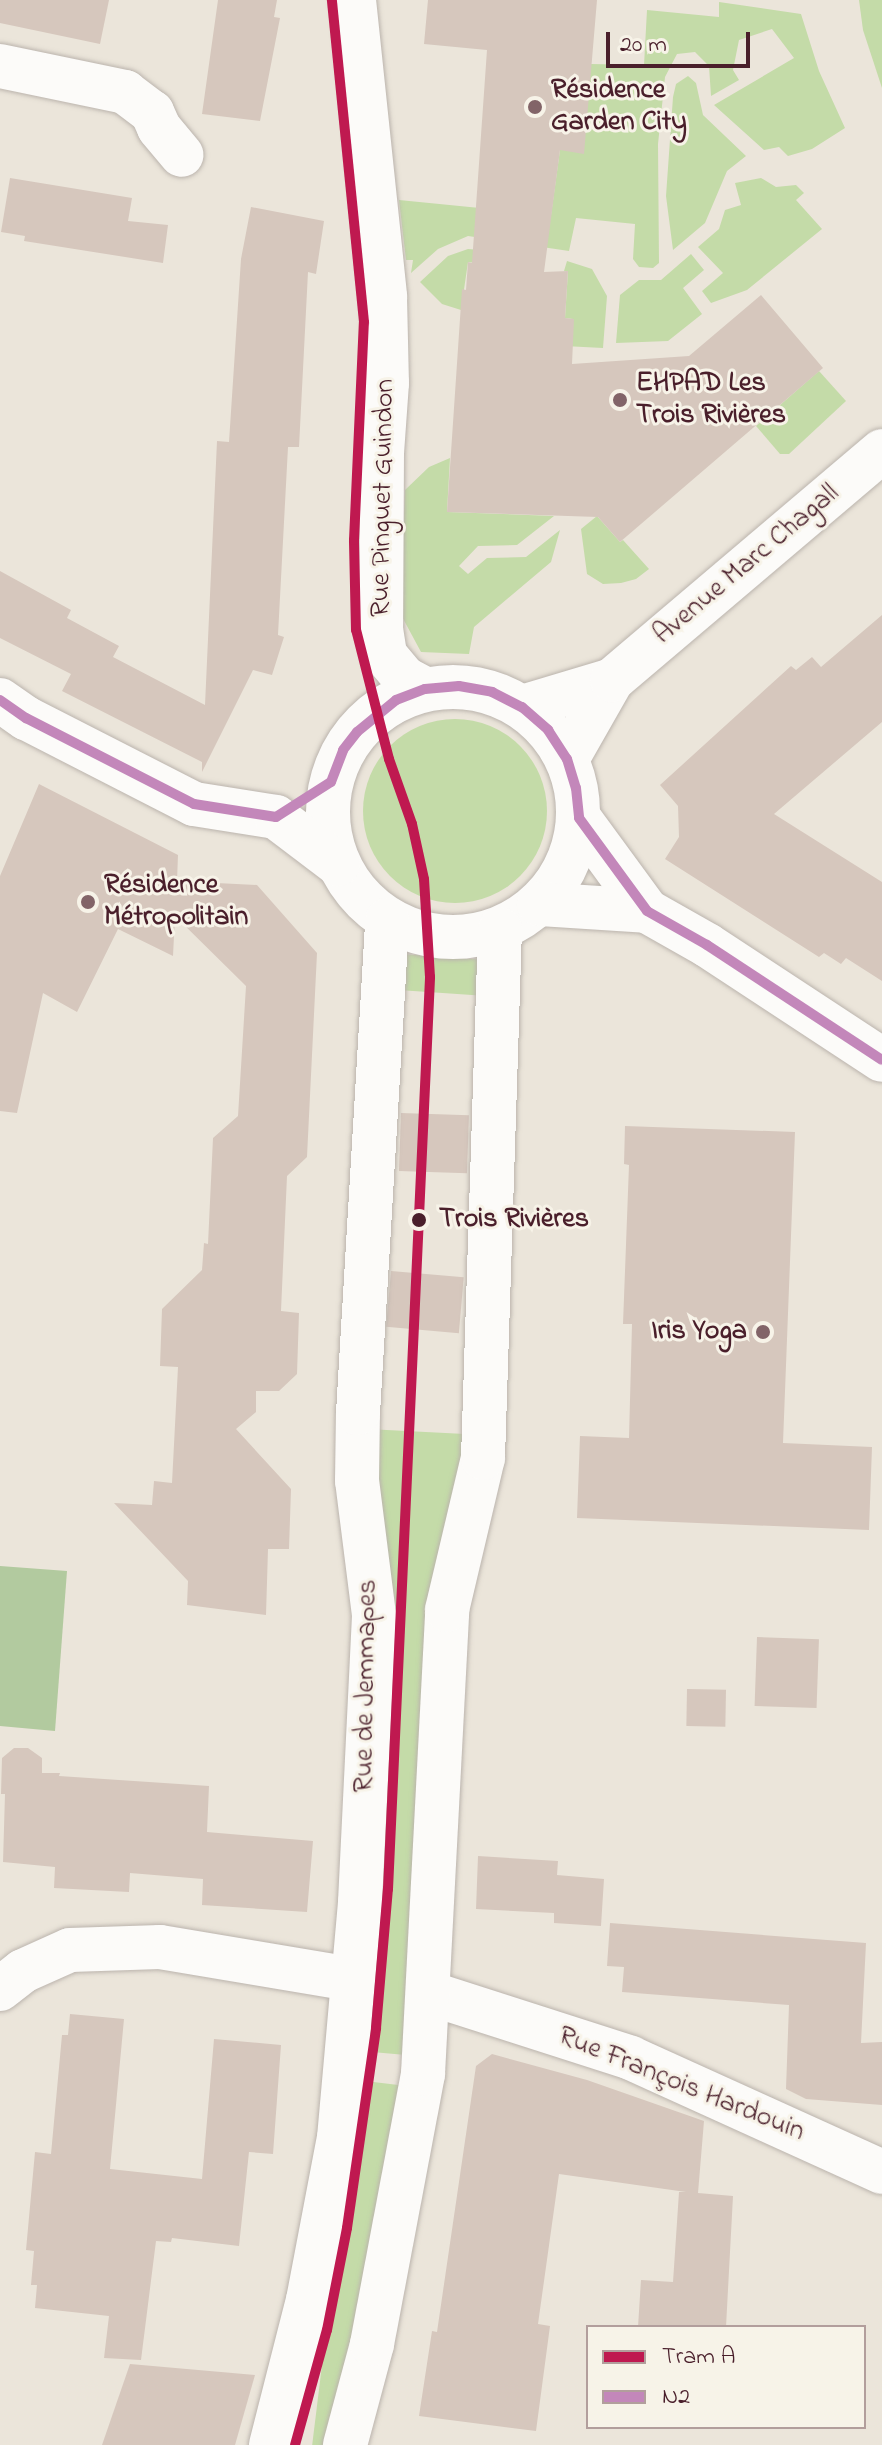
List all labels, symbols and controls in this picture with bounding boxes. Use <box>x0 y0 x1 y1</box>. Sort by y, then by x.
scale bar <box>610 16 754 66</box>
text: 20 m <box>620 28 667 63</box>
place label: Résidence Garden City <box>551 74 687 140</box>
marker: Résidence Garden City <box>526 98 544 116</box>
place label: EHPAD Les Trois Rivières <box>636 367 786 433</box>
street label: Rue Pinguet Guindon <box>365 379 403 617</box>
marker: EHPAD Les Trois Rivières <box>611 391 629 409</box>
street label: Avenue Marc Chagall <box>647 478 847 652</box>
place label: Résidence Métropolitain <box>104 869 248 935</box>
marker: Résidence Métropolitain <box>79 893 97 911</box>
place label: Trois Rivières <box>439 1203 589 1237</box>
marker: Trois Rivières <box>406 1207 432 1233</box>
place label: Iris Yoga <box>651 1315 747 1349</box>
marker: Iris Yoga <box>754 1323 772 1341</box>
street label: Rue de Jemmapes <box>348 1579 386 1793</box>
street label: Rue François Hardouin <box>553 2020 809 2150</box>
legend <box>586 2325 866 2429</box>
text: Tram A <box>662 2340 736 2375</box>
text: N2 <box>662 2380 690 2415</box>

